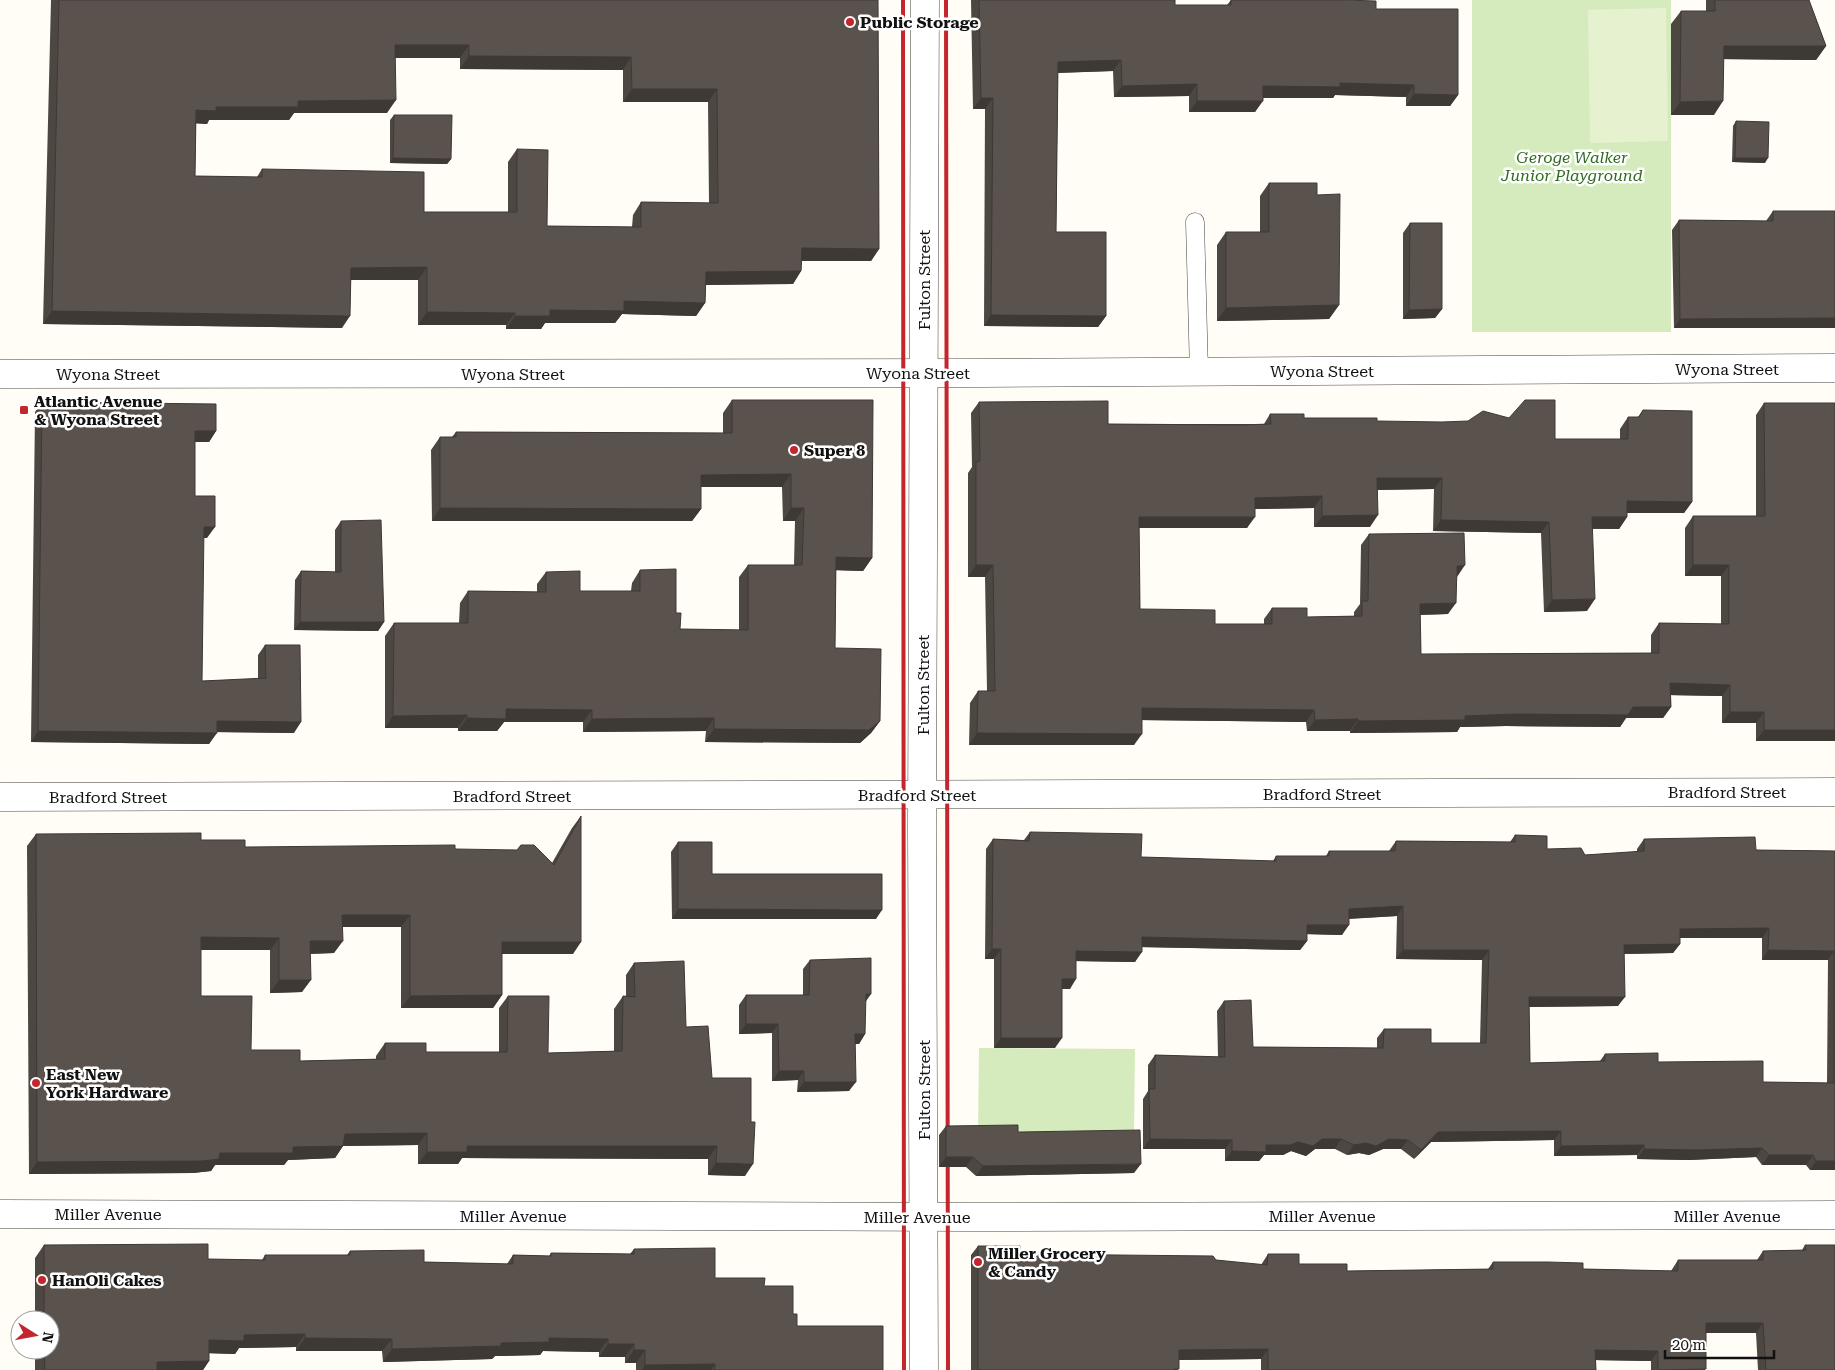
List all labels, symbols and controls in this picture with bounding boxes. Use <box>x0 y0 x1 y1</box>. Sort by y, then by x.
place label: Public Storage <box>860 13 979 32</box>
marker: Public Storage <box>844 16 856 28</box>
park label: Geroge Walker Junior Playground <box>1500 148 1643 185</box>
street label: Fulton Street <box>915 230 934 330</box>
street label: Wyona Street <box>1675 360 1779 379</box>
street label: Wyona Street <box>1270 362 1374 381</box>
street label: Wyona Street <box>866 364 970 383</box>
street label: Wyona Street <box>56 365 160 384</box>
street label: Wyona Street <box>461 365 565 384</box>
place label: Atlantic Avenue & Wyona Street <box>34 392 162 429</box>
marker: Atlantic Avenue & Wyona Street <box>18 404 30 416</box>
place label: Super 8 <box>804 441 865 460</box>
marker: Super 8 <box>788 444 800 456</box>
street label: Fulton Street <box>914 635 933 735</box>
street label: Bradford Street <box>1668 783 1786 802</box>
street label: Bradford Street <box>1263 785 1381 804</box>
street label: Bradford Street <box>858 786 976 805</box>
street label: Bradford Street <box>453 787 571 806</box>
street label: Bradford Street <box>49 788 167 807</box>
street label: Fulton Street <box>915 1040 934 1140</box>
place label: East New York Hardware <box>46 1065 168 1102</box>
marker: East New York Hardware <box>30 1077 42 1089</box>
street label: Miller Avenue <box>54 1205 162 1224</box>
street label: Miller Avenue <box>459 1207 567 1226</box>
street label: Miller Avenue <box>1268 1207 1376 1226</box>
street label: Miller Avenue <box>1673 1207 1781 1226</box>
street label: Miller Avenue <box>863 1208 971 1227</box>
place label: Miller Grocery & Candy <box>988 1244 1106 1281</box>
marker: Miller Grocery & Candy <box>972 1256 984 1268</box>
place label: HanOli Cakes <box>52 1271 162 1290</box>
marker: HanOli Cakes <box>36 1274 48 1286</box>
north arrow <box>10 1310 60 1360</box>
scale bar <box>1665 1328 1774 1360</box>
text: N <box>39 1331 57 1345</box>
text: 20 m <box>1672 1336 1707 1354</box>

